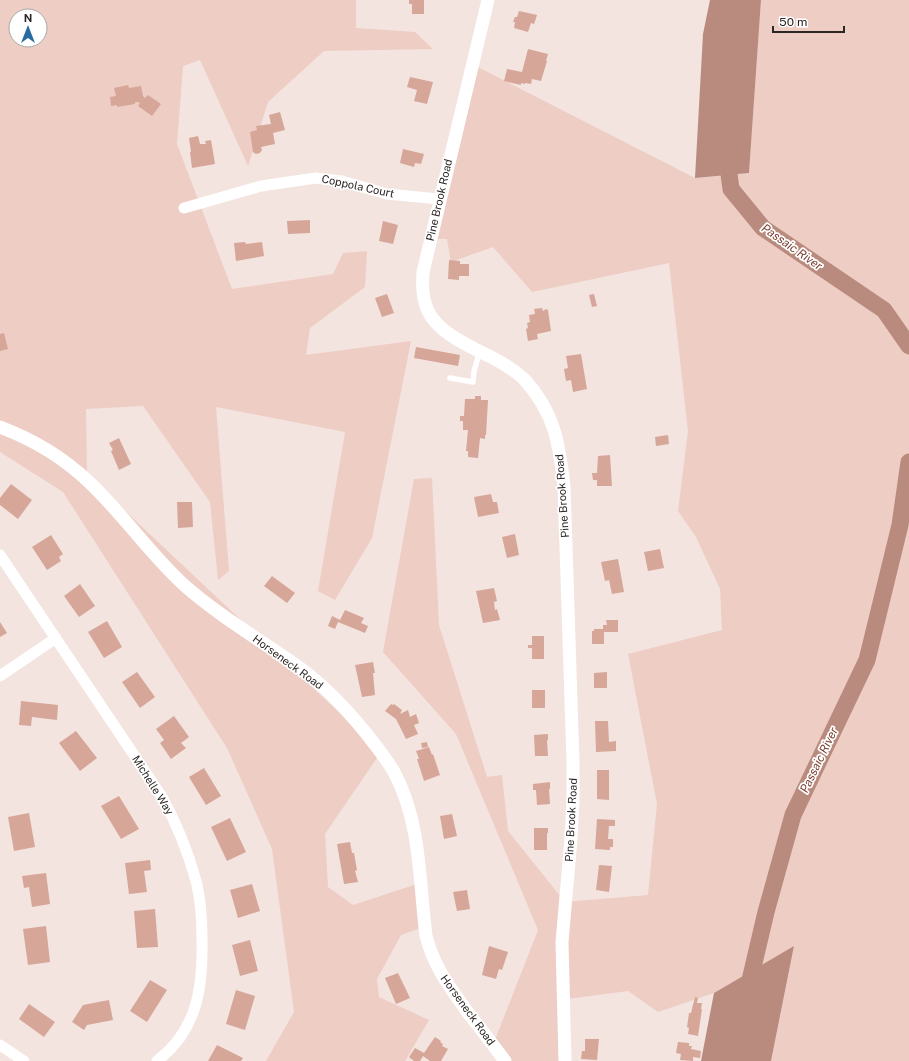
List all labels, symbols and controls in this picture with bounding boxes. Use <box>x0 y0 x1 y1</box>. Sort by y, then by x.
north arrow <box>8 8 48 48</box>
scale bar <box>773 8 844 34</box>
text: N <box>24 12 32 24</box>
text: 50 m <box>779 15 807 29</box>
street label: Pine Brook Road <box>424 158 454 242</box>
street label: Coppola Court <box>321 172 395 200</box>
water label: Passaic River <box>759 221 825 273</box>
street label: Pine Brook Road <box>553 454 571 538</box>
street label: Horseneck Road <box>250 632 326 692</box>
water label: Passaic River <box>797 725 841 795</box>
street label: Michelle Way <box>130 753 176 817</box>
street label: Pine Brook Road <box>563 778 579 862</box>
street label: Horseneck Road <box>438 972 498 1048</box>

